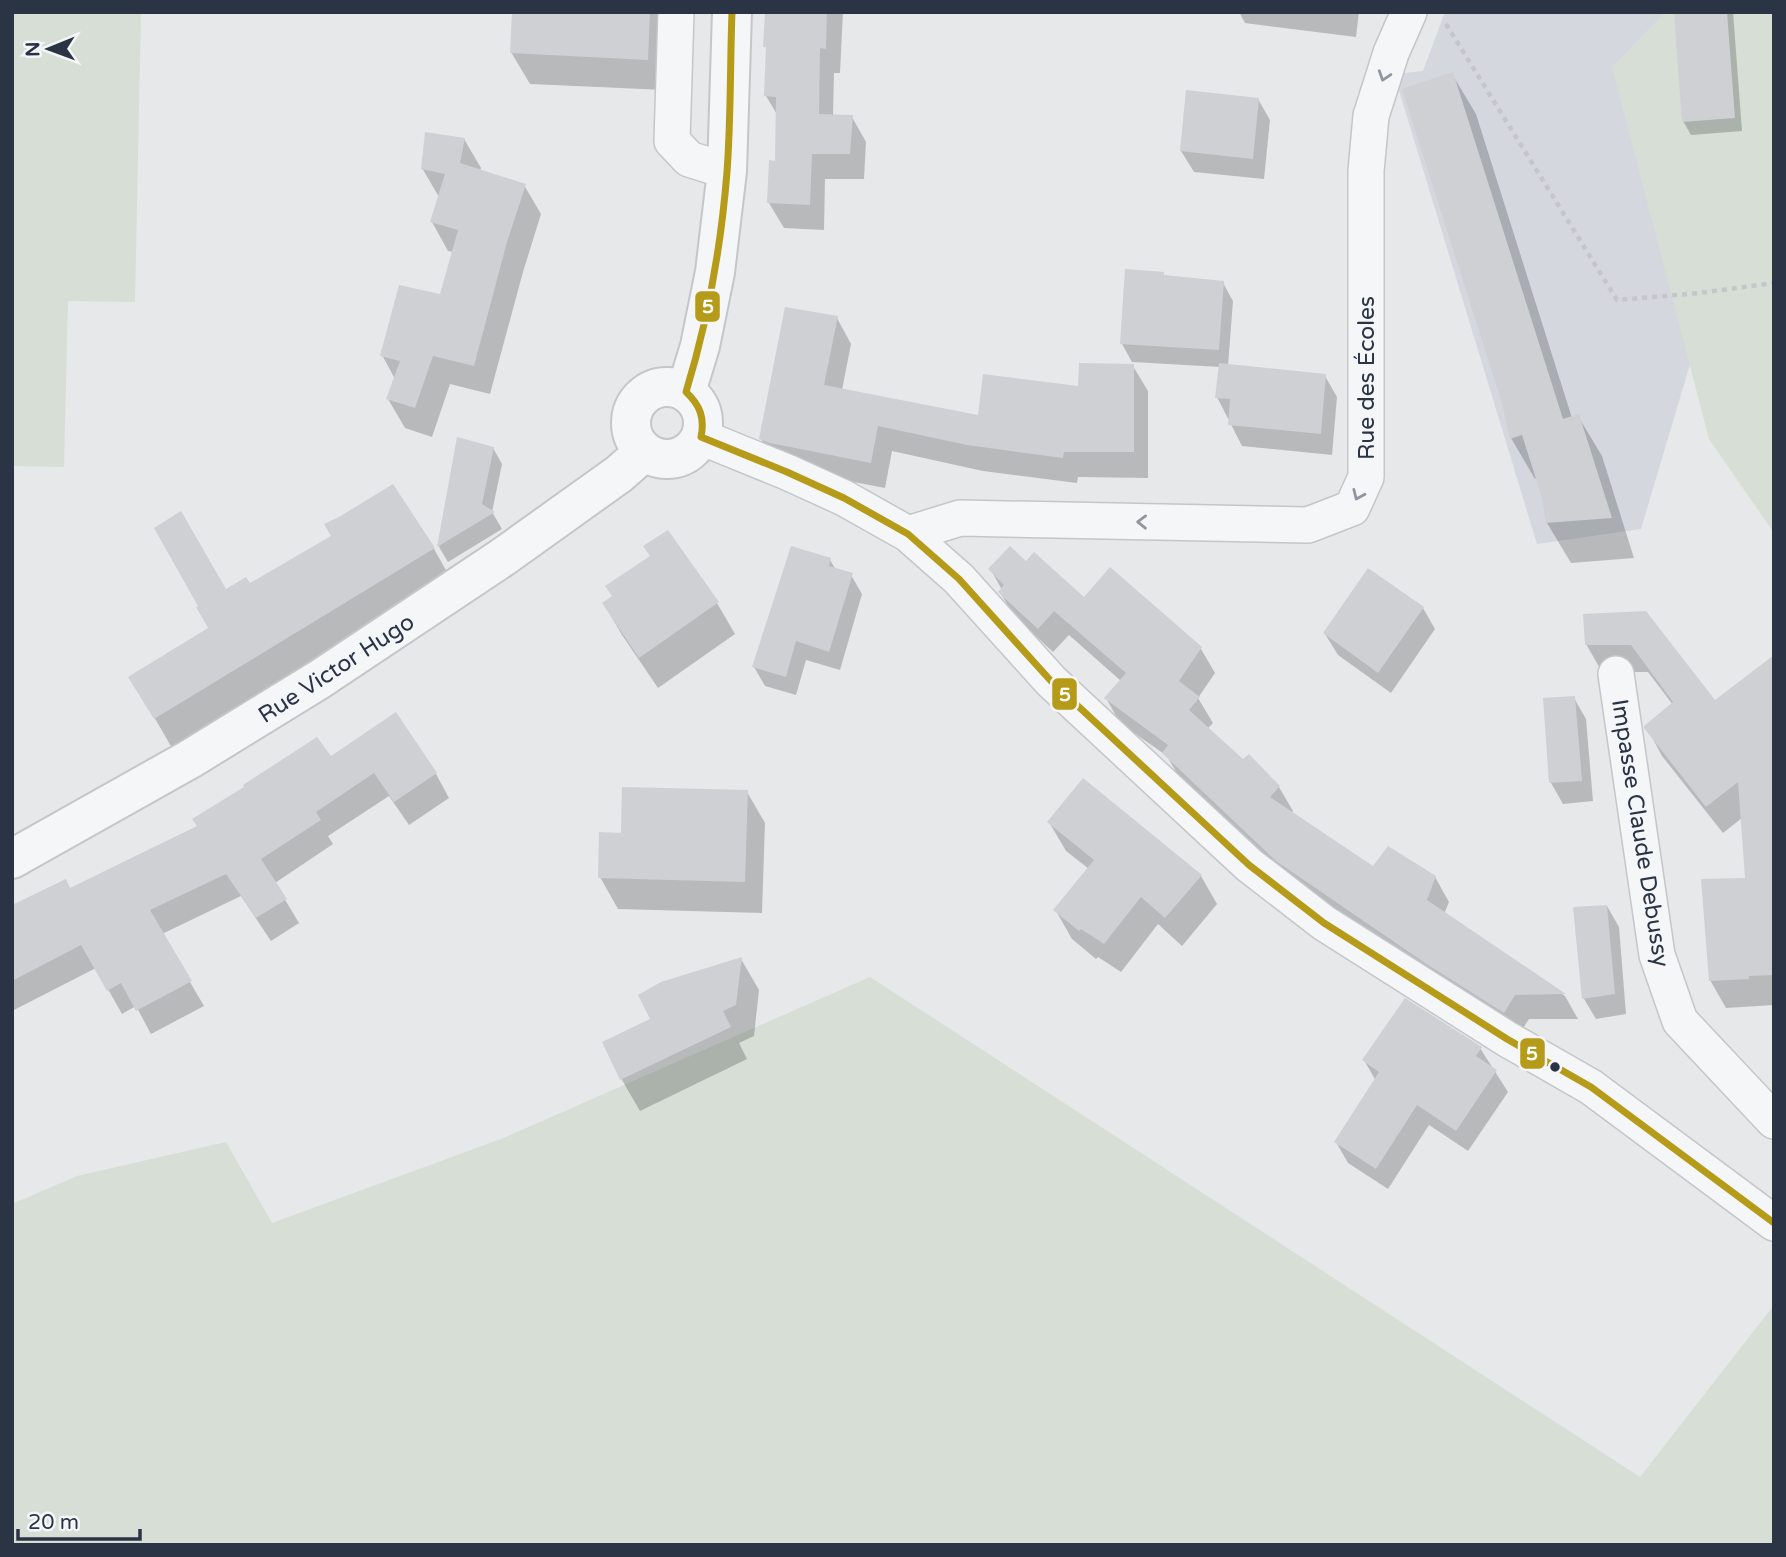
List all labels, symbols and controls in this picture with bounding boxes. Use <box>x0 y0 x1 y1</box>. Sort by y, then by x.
north arrow <box>14 14 84 84</box>
text: N <box>22 41 44 57</box>
one-way arrow <box>1378 69 1393 81</box>
line badge: 5 <box>694 290 721 323</box>
text: 5 <box>702 296 714 318</box>
street label: Rue des Écoles <box>1353 296 1381 460</box>
one-way arrow <box>1352 488 1366 500</box>
one-way arrow <box>1136 514 1146 530</box>
street label: Rue Victor Hugo <box>253 608 420 730</box>
line badge: 5 <box>1051 677 1078 711</box>
text: 5 <box>1059 684 1071 706</box>
street label: Impasse Claude Debussy <box>1605 697 1675 969</box>
line badge: 5 <box>1519 1037 1546 1070</box>
text: 5 <box>1526 1043 1538 1065</box>
unlabelled marker <box>1548 1060 1562 1074</box>
scale bar <box>18 1498 140 1542</box>
text: 20 m <box>28 1510 79 1535</box>

